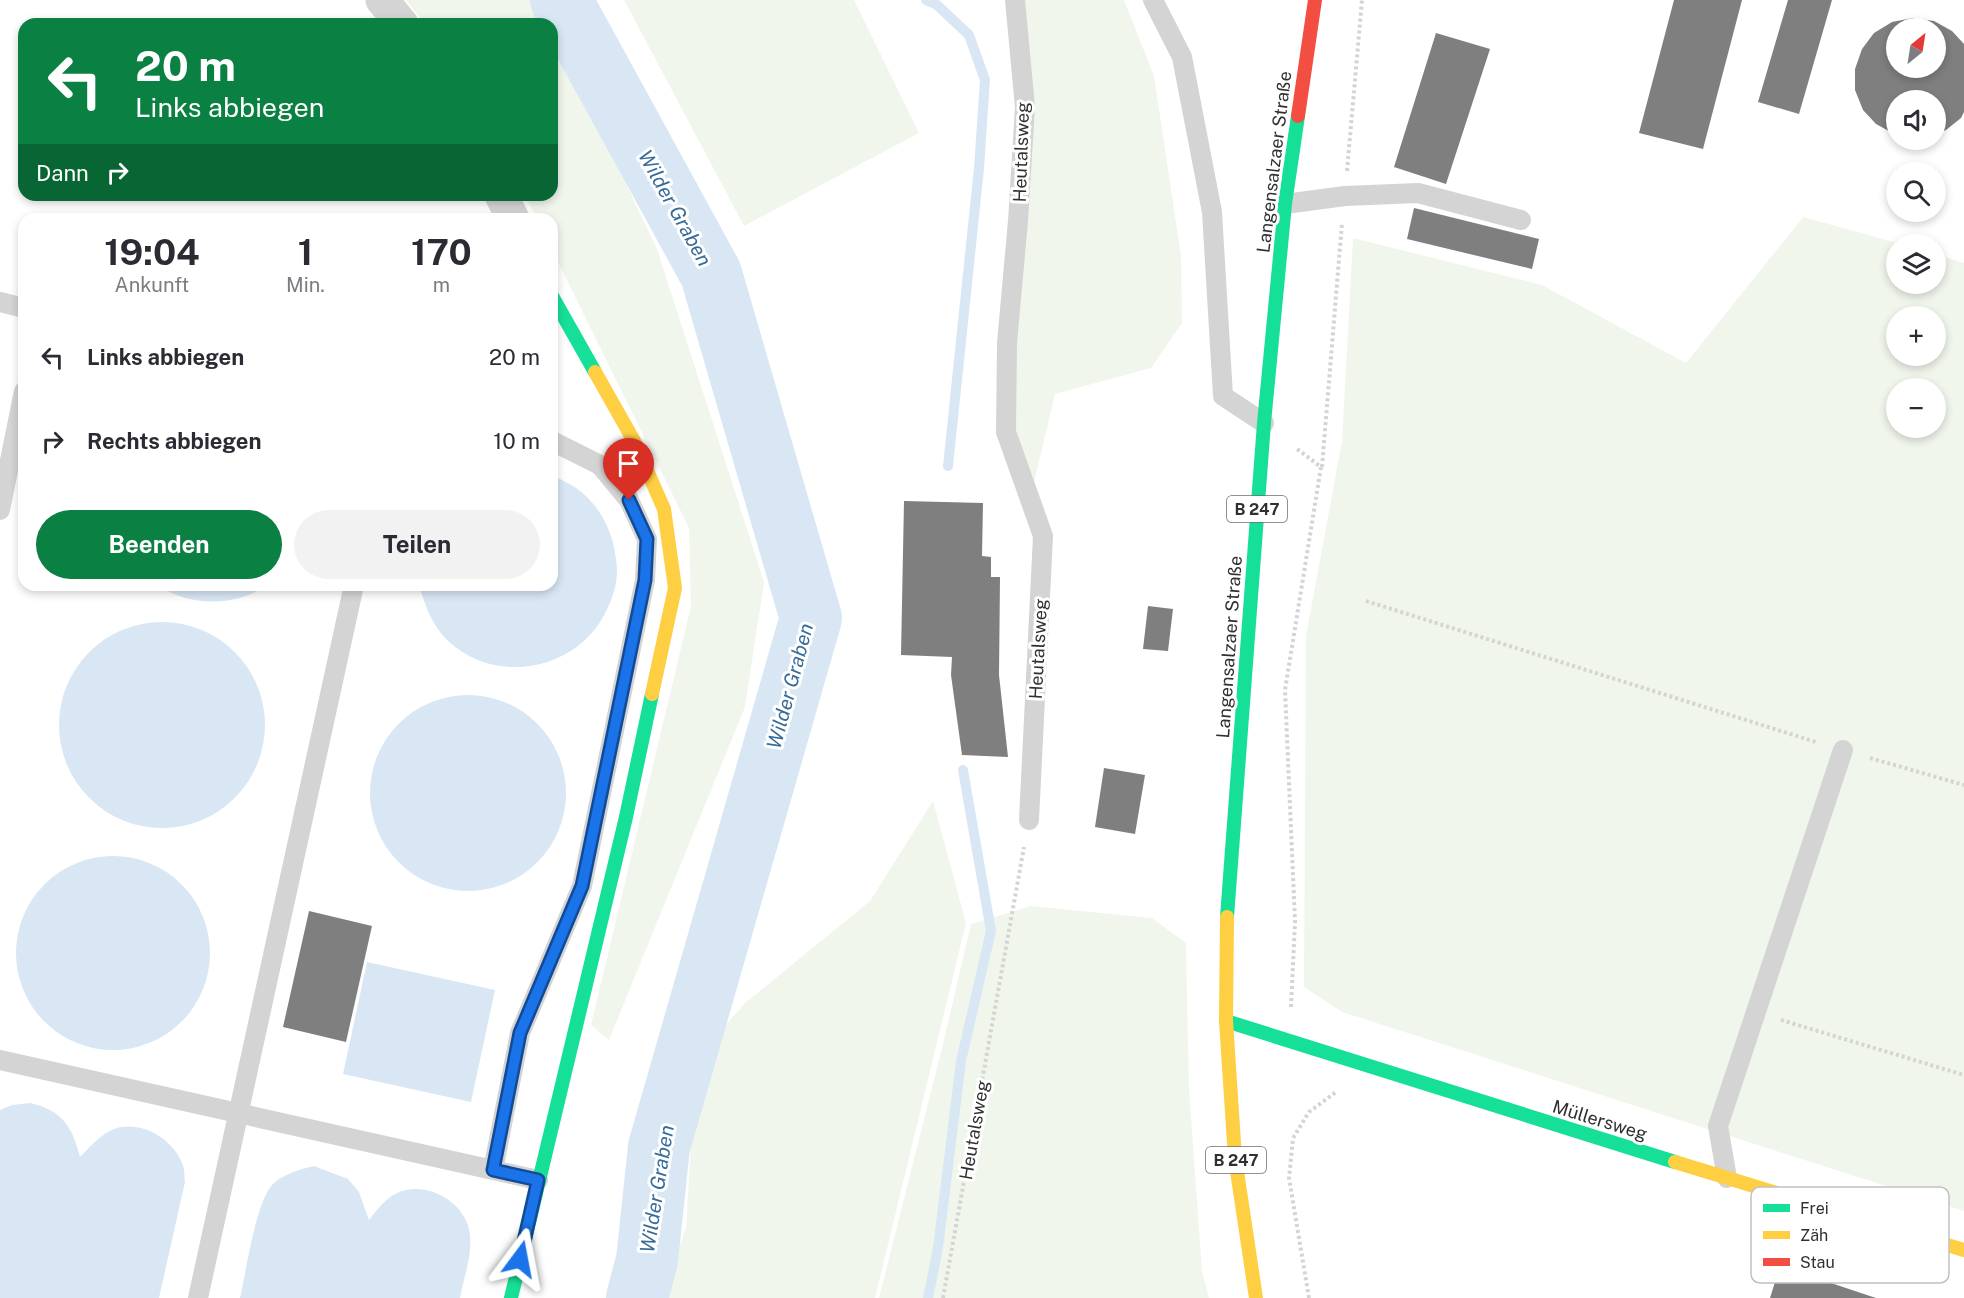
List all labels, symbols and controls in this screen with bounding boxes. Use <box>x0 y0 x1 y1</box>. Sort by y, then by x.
north arrow <box>1886 18 1946 78</box>
map controls <box>1886 18 1946 438</box>
text: 20 m <box>135 41 236 90</box>
icon: left <box>36 42 114 120</box>
street label: Langensalzaer Straße <box>1252 70 1296 254</box>
button: sound <box>1886 90 1946 150</box>
text: Links abbiegen <box>135 91 324 123</box>
street label: Heutalsweg <box>1009 101 1033 203</box>
water label: Wilder Graben <box>633 146 717 270</box>
icon: right <box>101 156 134 189</box>
text: Dann <box>36 160 89 186</box>
button: search <box>1886 162 1946 222</box>
text: 19:04 <box>104 231 200 273</box>
text: 1 <box>298 231 313 273</box>
text: 170 <box>411 231 472 273</box>
button: layers <box>1886 234 1946 294</box>
text: Ankunft <box>115 273 189 297</box>
text: Min. <box>286 273 325 297</box>
text: m <box>433 273 450 297</box>
button: + <box>1886 306 1946 366</box>
icon: left <box>36 341 69 374</box>
text: Links abbiegen <box>87 344 244 370</box>
text: 20 m <box>489 344 540 370</box>
button: − <box>1886 378 1946 438</box>
icon: right <box>36 425 69 458</box>
text: Rechts abbiegen <box>87 428 262 454</box>
text: 10 m <box>493 428 540 454</box>
pin <box>603 438 654 500</box>
icon: arrive <box>612 447 645 480</box>
road number: B 247 <box>1227 496 1287 522</box>
button: Beenden <box>36 510 282 579</box>
button: Teilen <box>294 510 540 579</box>
street label: Langensalzaer Straße <box>1212 555 1246 739</box>
street label: Heutalsweg <box>1025 598 1051 700</box>
water label: Wilder Graben <box>762 621 818 751</box>
street label: Heutalsweg <box>955 1079 993 1181</box>
street label: Müllersweg <box>1550 1096 1650 1144</box>
water label: Wilder Graben <box>635 1123 679 1255</box>
road number: B 247 <box>1206 1147 1266 1173</box>
legend <box>1751 1187 1949 1283</box>
text: Frei <box>1800 1199 1829 1218</box>
text: Zäh <box>1800 1226 1828 1245</box>
position arrow <box>488 1227 552 1291</box>
text: Stau <box>1800 1253 1835 1272</box>

